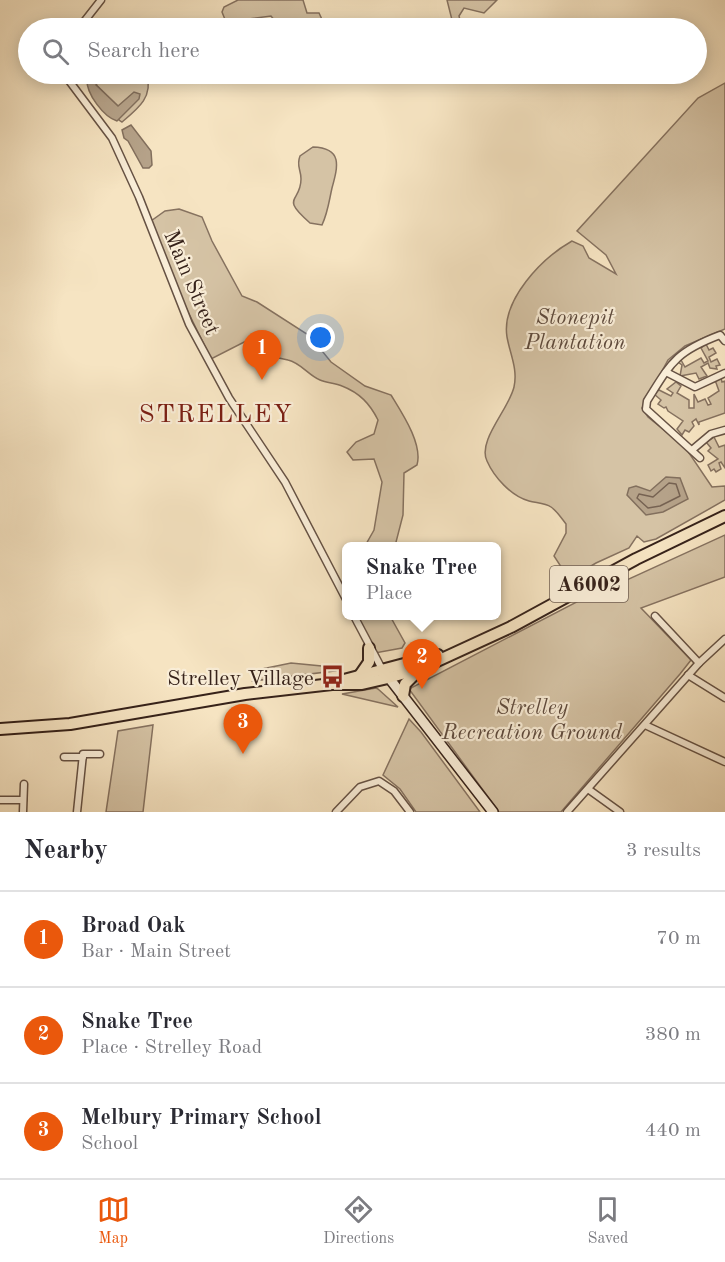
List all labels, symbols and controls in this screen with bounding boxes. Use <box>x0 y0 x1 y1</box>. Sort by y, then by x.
search box <box>18 18 707 84</box>
icon: search <box>39 35 72 68</box>
text: Search here <box>87 40 200 62</box>
street label: Main Street <box>159 227 223 338</box>
park label: Stonepit Plantation <box>523 307 626 354</box>
your location <box>306 323 335 352</box>
pin: 1 <box>242 330 282 380</box>
district label: STRELLEY <box>139 402 293 428</box>
popup <box>342 542 501 620</box>
text: Snake Tree <box>366 557 477 579</box>
road number: A6002 <box>550 566 628 602</box>
text: Place <box>366 584 412 604</box>
pin: 2 <box>402 640 442 689</box>
bus stop icon: Strelley Village <box>319 664 345 690</box>
place label: Strelley Village <box>167 668 314 690</box>
park label: Strelley Recreation Ground <box>441 697 623 744</box>
pin: 3 <box>224 704 262 754</box>
text: Nearby <box>24 838 108 864</box>
text: 3 results <box>626 841 701 861</box>
text: Broad Oak <box>81 915 186 937</box>
text: 1 <box>38 929 49 949</box>
text: 70 m <box>656 929 701 949</box>
text: Bar · Main Street <box>81 942 231 962</box>
text: Snake Tree <box>81 1011 193 1033</box>
text: 2 <box>38 1025 49 1045</box>
text: 380 m <box>645 1025 701 1045</box>
text: Place · Strelley Road <box>81 1038 262 1058</box>
text: Melbury Primary School <box>81 1107 321 1129</box>
text: 3 <box>38 1121 49 1141</box>
text: 440 m <box>645 1121 701 1141</box>
text: School <box>81 1134 138 1154</box>
tab: Map <box>97 1193 130 1249</box>
tab: Directions <box>323 1193 394 1249</box>
tab: Saved <box>588 1193 628 1249</box>

